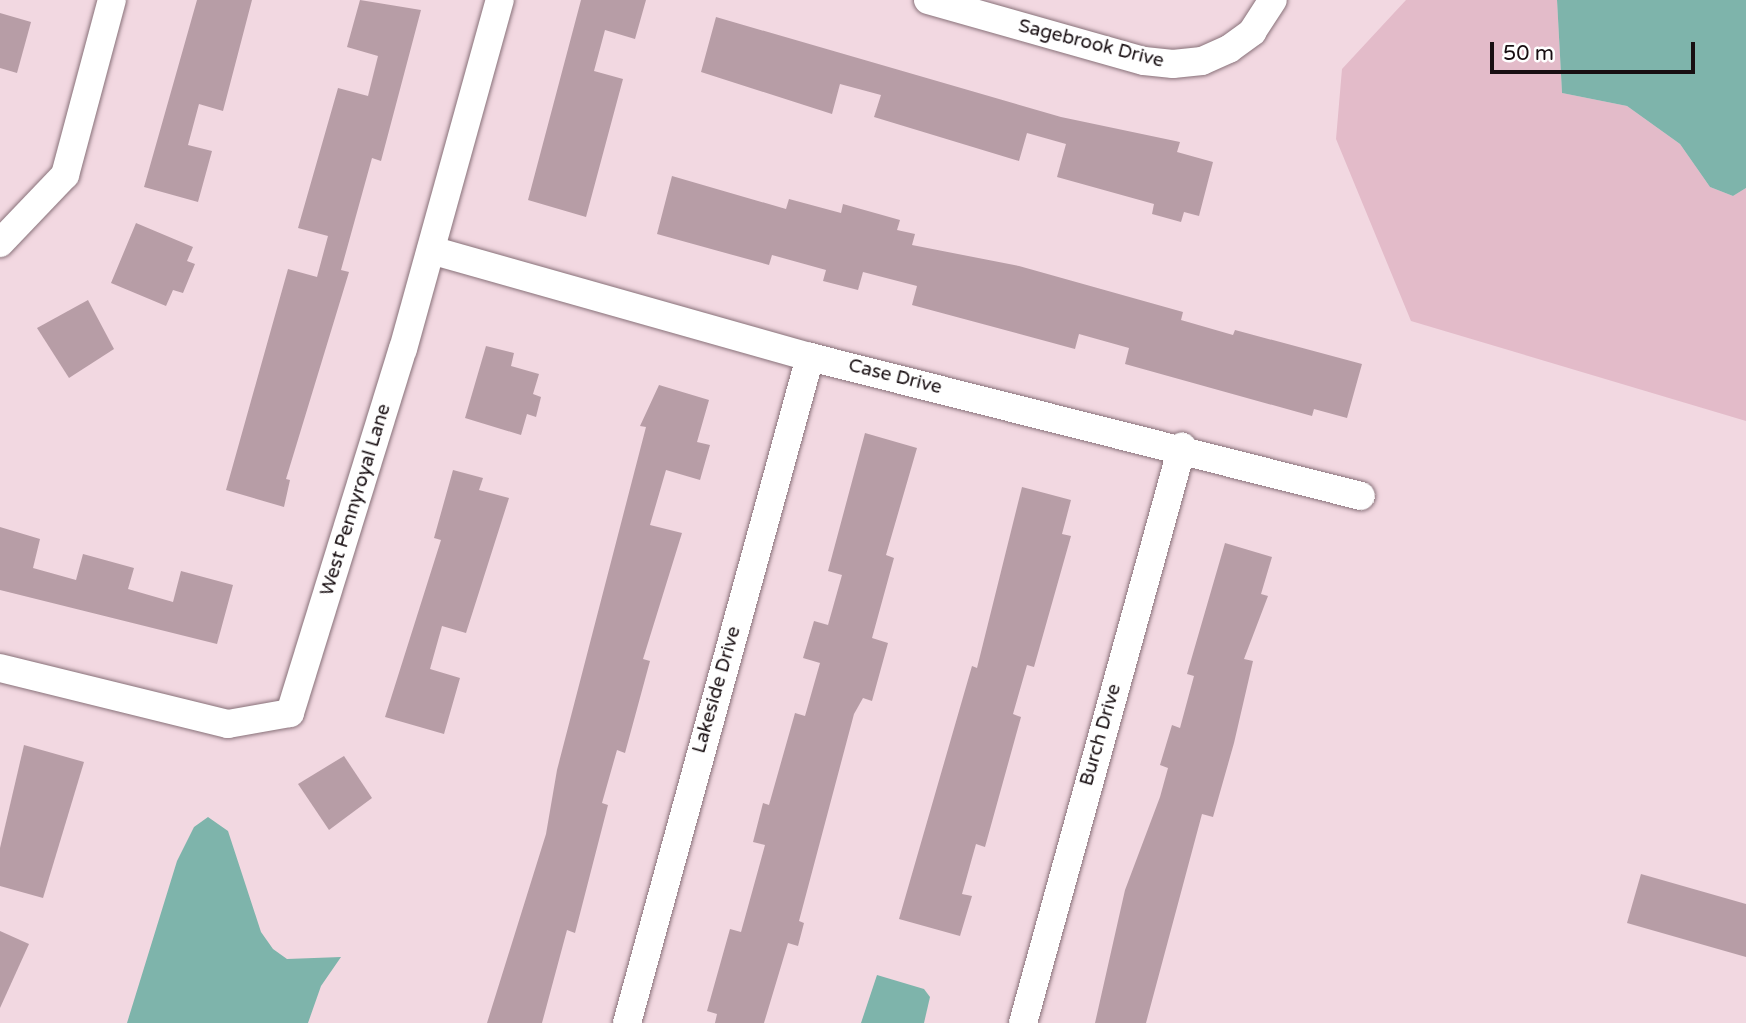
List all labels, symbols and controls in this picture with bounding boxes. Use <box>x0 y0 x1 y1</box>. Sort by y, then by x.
street label: Sagebrook Drive <box>1016 15 1166 73</box>
scale bar <box>1494 28 1699 72</box>
text: 50 m <box>1503 41 1554 66</box>
street label: Case Drive <box>846 354 944 400</box>
street label: West Pennyroyal Lane <box>316 401 396 599</box>
street label: Lakeside Drive <box>688 624 746 756</box>
street label: Burch Drive <box>1076 681 1126 789</box>

